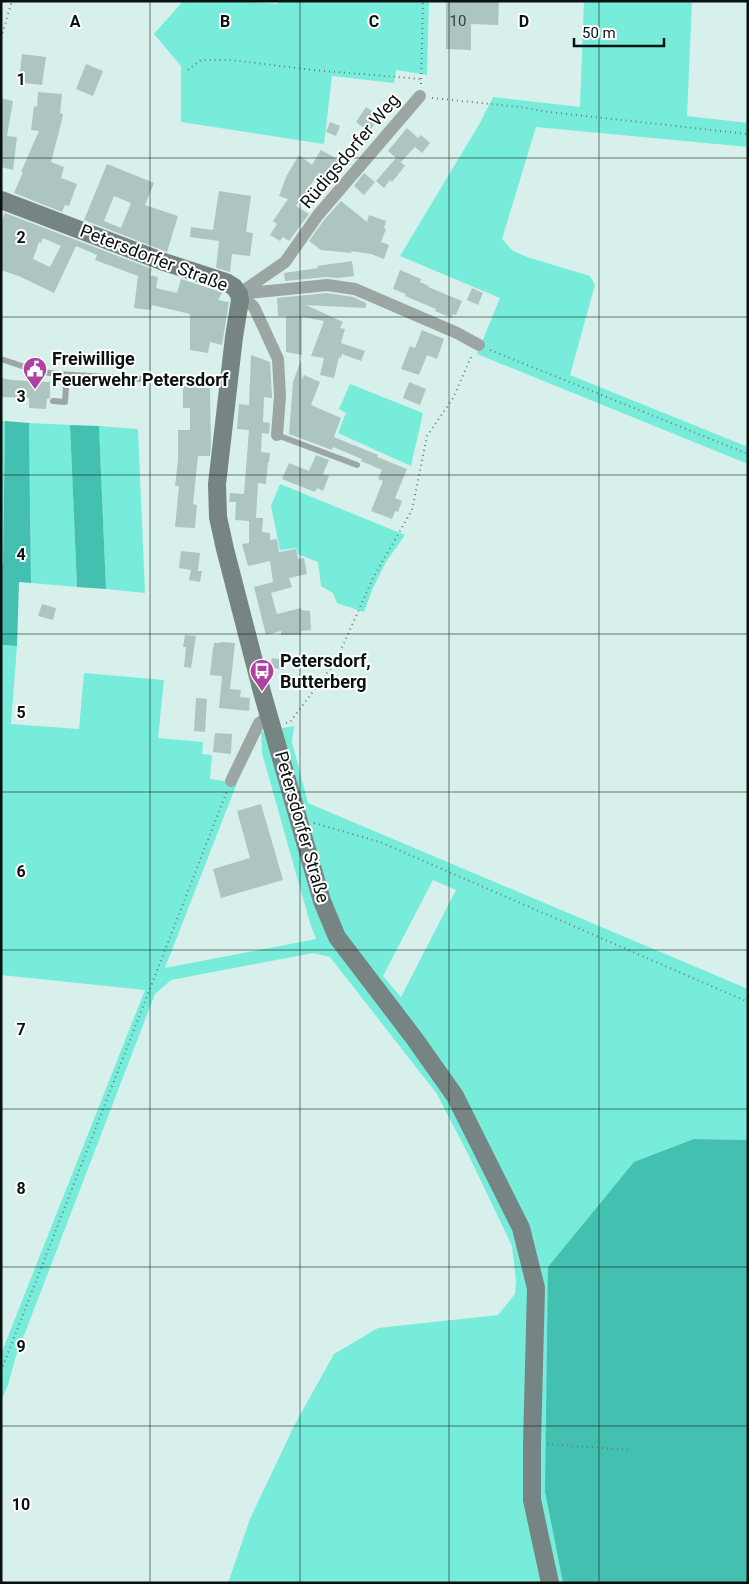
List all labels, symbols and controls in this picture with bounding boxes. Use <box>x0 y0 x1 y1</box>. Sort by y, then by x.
text: A <box>70 12 81 31</box>
text: B <box>220 12 230 31</box>
text: C <box>369 12 379 31</box>
house number: 10 <box>450 12 466 30</box>
text: D <box>519 12 529 31</box>
scale bar <box>574 15 664 47</box>
text: 50 m <box>582 24 616 42</box>
text: 1 <box>16 70 26 89</box>
street label: Rüdigsdorfer Weg <box>296 89 404 212</box>
street label: Petersdorfer Straße <box>77 220 231 295</box>
text: 2 <box>16 228 26 247</box>
place label: Freiwillige Feuerwehr Petersdorf <box>52 348 229 390</box>
public building icon: Freiwillige Feuerwehr Petersdorf <box>22 356 48 390</box>
text: 3 <box>16 387 26 406</box>
text: 4 <box>16 545 26 564</box>
place label: Petersdorf, Butterberg <box>280 650 371 692</box>
bus stop icon: Petersdorf, Butterberg <box>249 658 275 692</box>
text: 5 <box>16 703 26 722</box>
street label: Petersdorfer Straße <box>271 749 334 905</box>
text: 6 <box>16 862 26 881</box>
text: 7 <box>16 1020 26 1039</box>
text: 8 <box>16 1179 26 1198</box>
text: 9 <box>16 1337 26 1356</box>
text: 10 <box>12 1495 30 1514</box>

